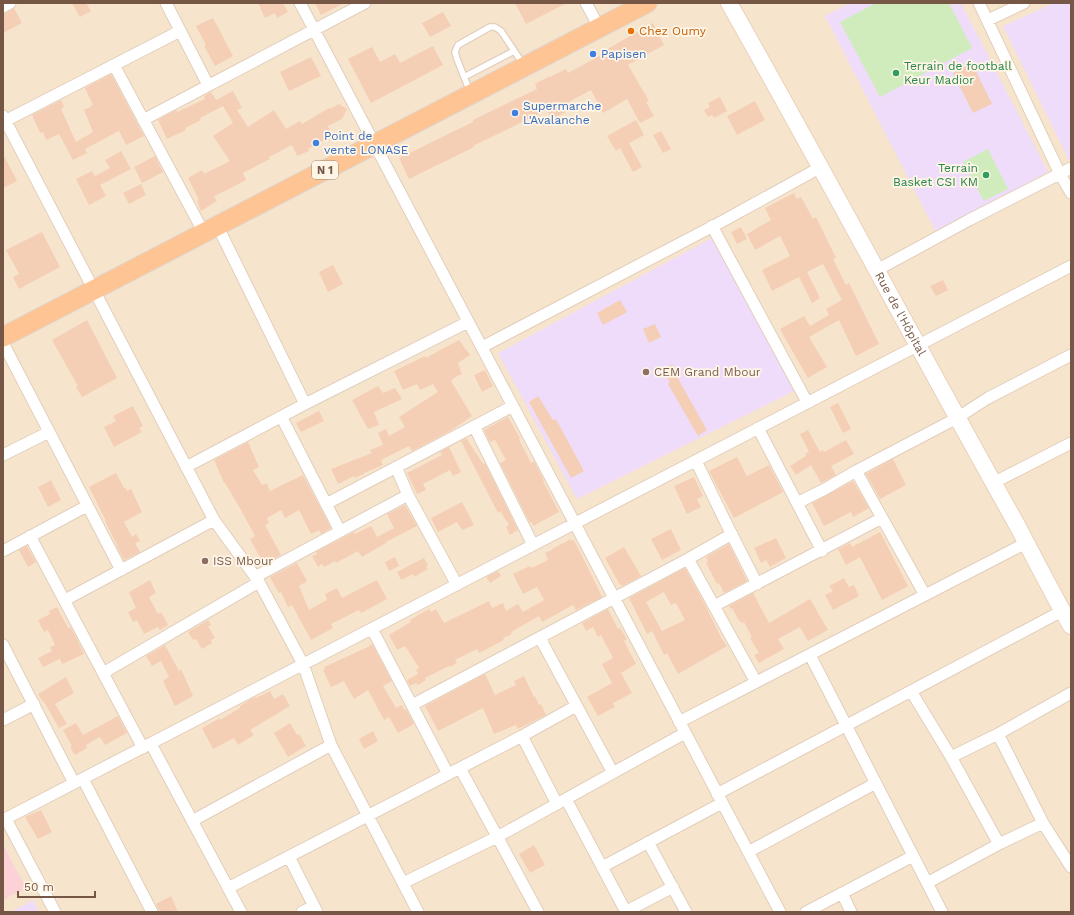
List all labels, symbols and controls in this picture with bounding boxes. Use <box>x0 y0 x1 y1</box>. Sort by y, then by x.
place label: Chez Oumy <box>639 24 707 38</box>
marker: Chez Oumy <box>626 26 636 36</box>
place label: Papisen <box>601 47 647 61</box>
marker: Papisen <box>588 49 598 59</box>
place label: Terrain de football Keur Madior <box>904 59 1012 87</box>
marker: Terrain de football Keur Madior <box>891 68 901 78</box>
place label: Supermarche L'Avalanche <box>523 99 601 127</box>
marker: Supermarche L'Avalanche <box>510 108 520 118</box>
place label: Point de vente LONASE <box>324 129 409 157</box>
marker: Point de vente LONASE <box>311 138 321 148</box>
road number: N 1 <box>312 161 338 179</box>
place label: Terrain Basket CSI KM <box>893 161 978 189</box>
marker: Terrain Basket CSI KM <box>981 170 991 180</box>
street label: Rue de l'Hôpital <box>872 270 929 358</box>
place label: CEM Grand Mbour <box>654 365 761 379</box>
marker: CEM Grand Mbour <box>641 367 651 377</box>
place label: ISS Mbour <box>213 554 273 568</box>
marker: ISS Mbour <box>200 556 210 566</box>
scale bar <box>18 873 95 899</box>
text: 50 m <box>24 880 54 894</box>

